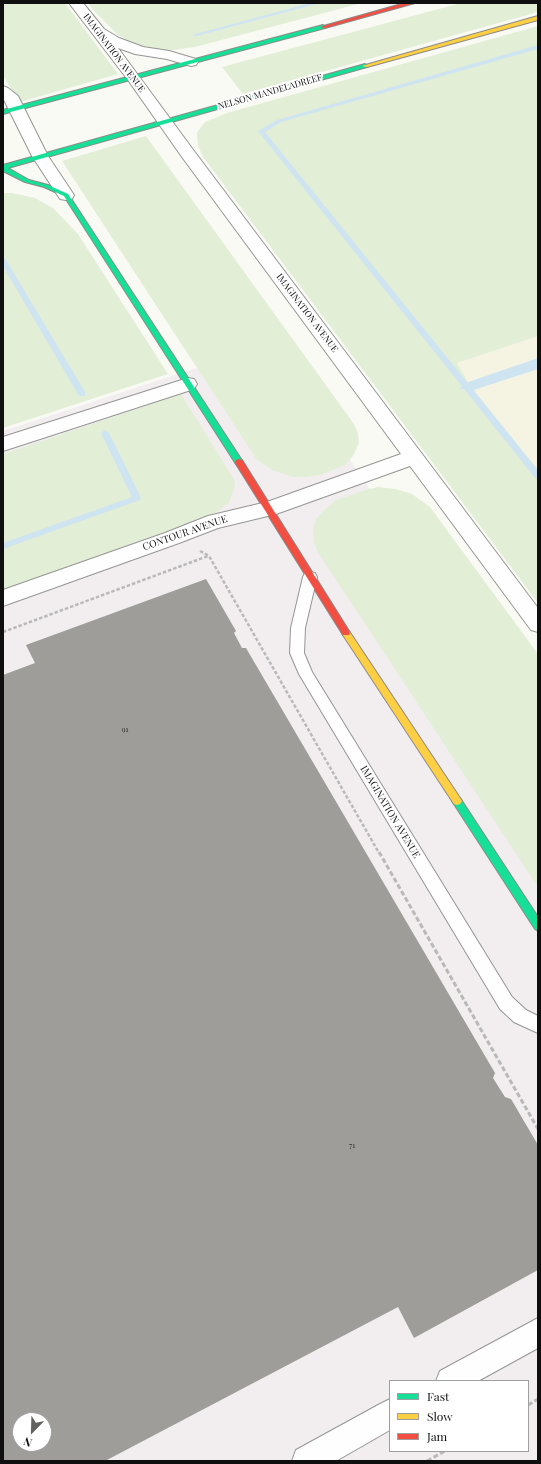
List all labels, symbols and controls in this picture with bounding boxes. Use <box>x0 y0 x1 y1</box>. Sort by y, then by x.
street label: IMAGINATION AVENUE <box>81 12 147 94</box>
street label: NELSON MANDELADREEF <box>217 72 323 112</box>
street label: IMAGINATION AVENUE <box>274 272 340 354</box>
street label: CONTOUR AVENUE <box>141 513 229 553</box>
house number: 91 <box>121 724 129 734</box>
street label: IMAGINATION AVENUE <box>358 763 422 861</box>
house number: 71 <box>349 1140 355 1150</box>
legend <box>389 1380 529 1452</box>
text: Fast <box>427 1388 449 1404</box>
text: Slow <box>427 1408 453 1424</box>
north arrow <box>12 1412 52 1452</box>
text: Jam <box>427 1428 447 1444</box>
text: N <box>21 1434 34 1451</box>

